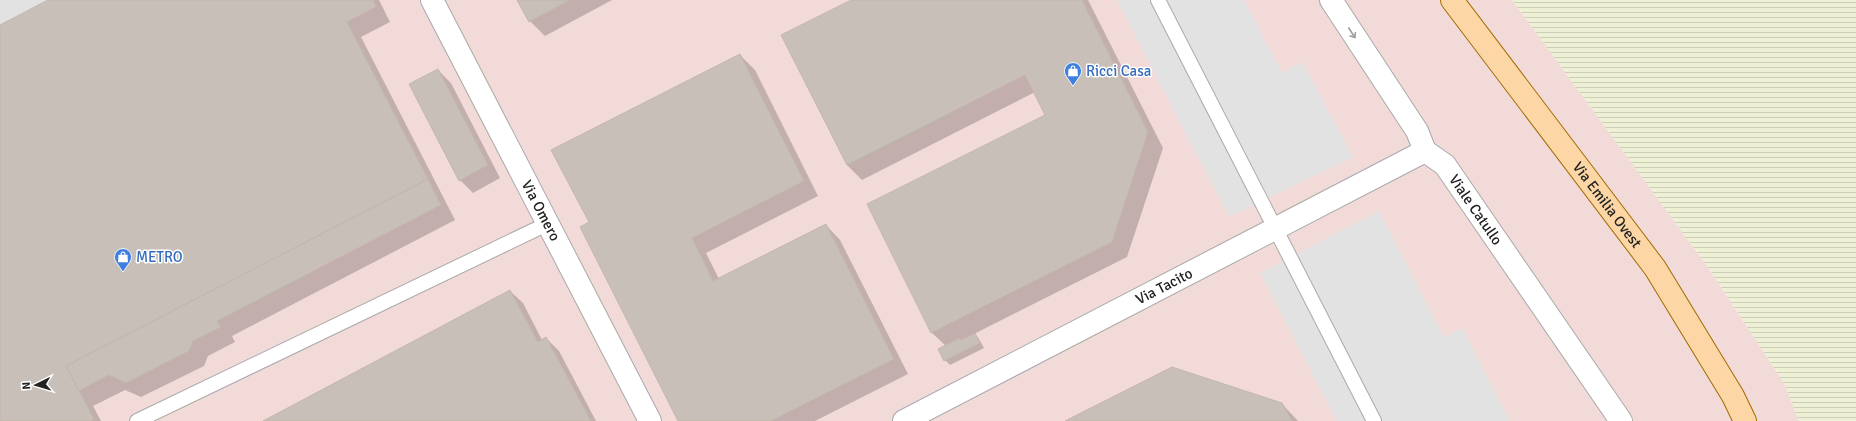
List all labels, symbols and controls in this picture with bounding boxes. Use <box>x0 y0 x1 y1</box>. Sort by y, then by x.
one-way arrow <box>1348 27 1356 38</box>
shop icon: Ricci Casa <box>1063 61 1083 86</box>
place label: Ricci Casa <box>1086 62 1151 80</box>
street label: Via Emilia Ovest <box>1569 158 1646 251</box>
street label: Viale Catullo <box>1445 171 1506 249</box>
street label: Via Omero <box>518 177 564 244</box>
shop icon: METRO <box>113 247 133 272</box>
place label: METRO <box>136 248 183 266</box>
street label: Via Tacito <box>1133 264 1196 308</box>
north arrow <box>16 365 56 405</box>
text: N <box>20 381 33 390</box>

